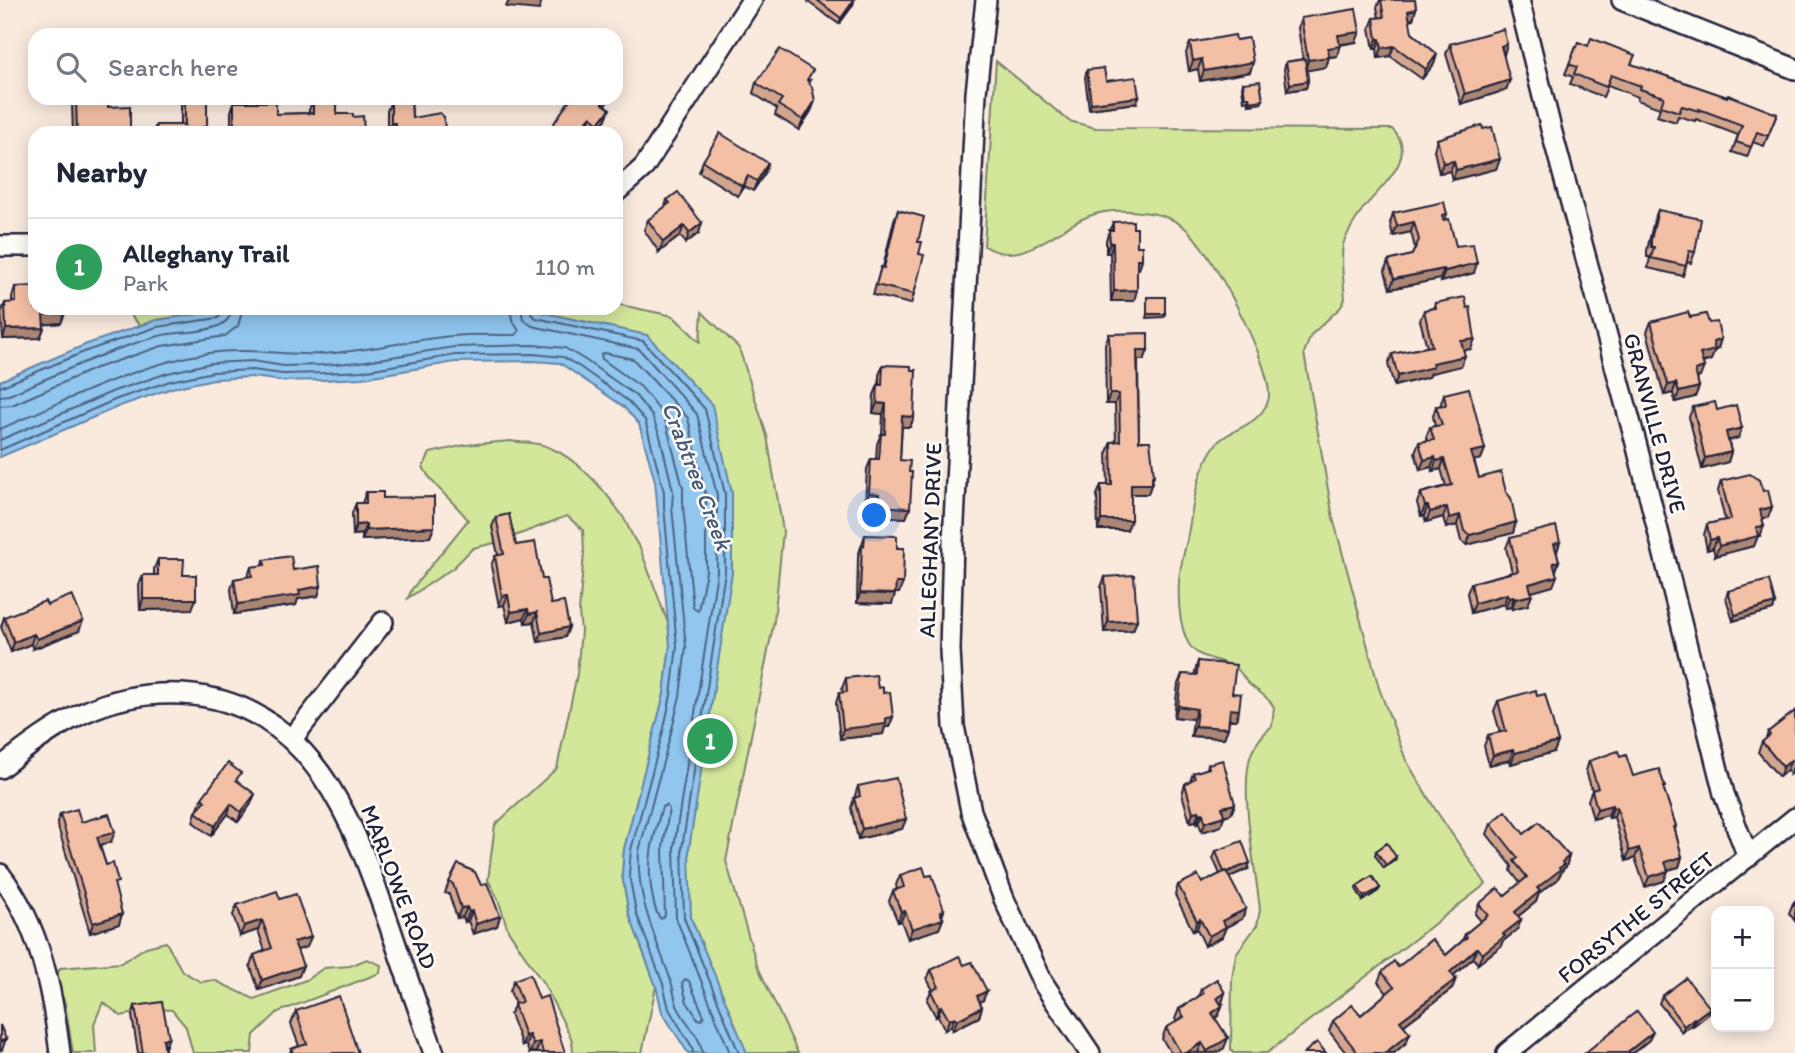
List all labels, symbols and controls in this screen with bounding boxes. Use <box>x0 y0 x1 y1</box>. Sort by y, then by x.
search box <box>28 28 623 105</box>
icon: search <box>52 48 90 86</box>
text: Search here <box>108 51 238 83</box>
text: Nearby <box>56 153 147 190</box>
text: Alleghany Trail <box>123 237 289 269</box>
text: 1 <box>74 253 84 281</box>
text: 110 m <box>535 253 595 281</box>
text: Park <box>123 269 168 297</box>
street label: GRANVILLE DRIVE <box>1617 330 1693 516</box>
water label: Crabtree Creek <box>656 398 740 555</box>
street label: ALLEGHANY DRIVE <box>913 442 947 638</box>
your location <box>857 498 891 532</box>
pin: 1 <box>687 715 733 767</box>
street label: MARLOWE ROAD <box>355 801 443 973</box>
street label: FORSYTHE STREET <box>1552 845 1720 989</box>
map controls <box>1711 906 1774 1032</box>
button: + <box>1711 906 1774 969</box>
button: − <box>1711 969 1774 1032</box>

